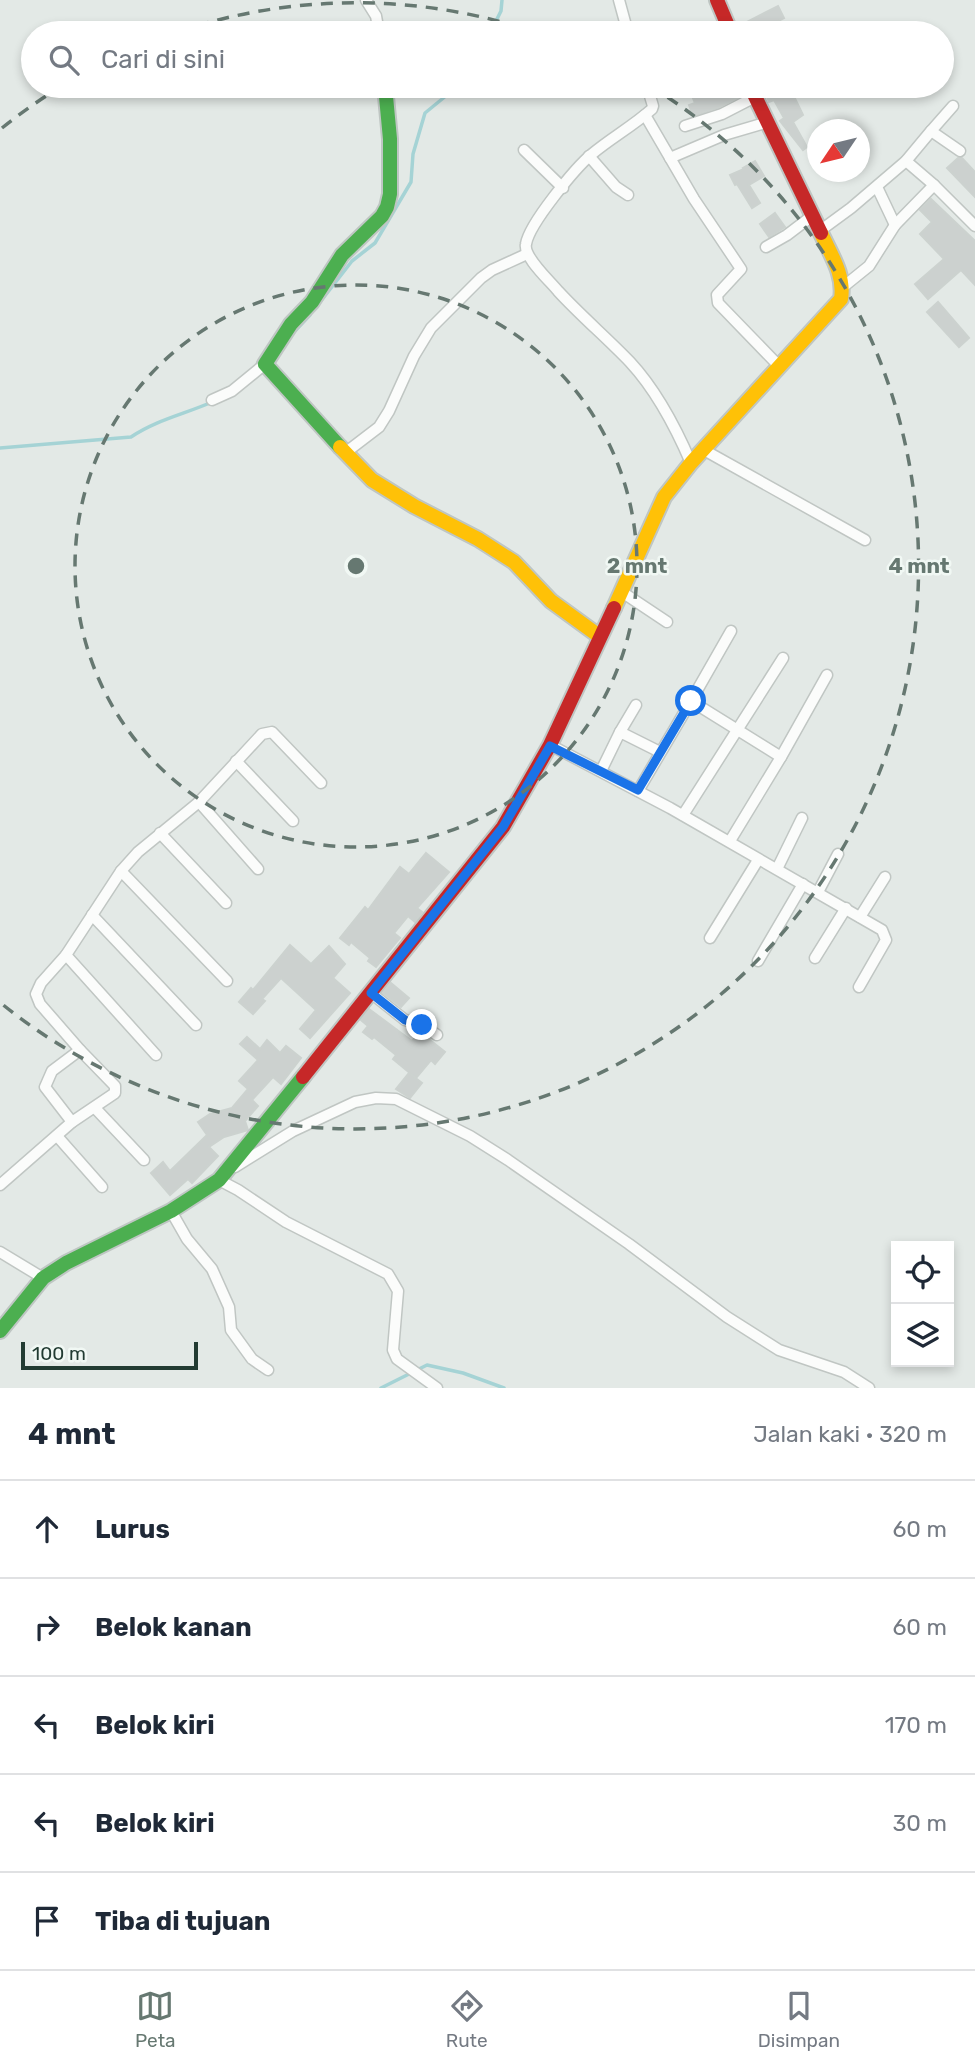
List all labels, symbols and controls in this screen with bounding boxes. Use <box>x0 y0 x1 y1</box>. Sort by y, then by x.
search box <box>21 21 954 98</box>
icon: search <box>45 41 83 79</box>
text: Cari di sini <box>101 44 225 75</box>
north arrow <box>807 119 870 182</box>
text: 2 mnt <box>607 553 667 578</box>
text: 4 mnt <box>888 553 950 578</box>
centre of rings <box>344 554 368 578</box>
route start <box>675 685 706 716</box>
route end <box>406 1009 437 1040</box>
map controls <box>891 1241 954 1367</box>
button: locate <box>891 1241 954 1304</box>
button: layers <box>891 1304 954 1367</box>
scale bar <box>21 1339 198 1371</box>
text: 100 m <box>32 1342 86 1365</box>
text: 4 mnt <box>28 1416 116 1452</box>
text: Jalan kaki · 320 m <box>753 1420 947 1448</box>
icon: ahead <box>28 1510 66 1548</box>
text: Lurus <box>95 1514 170 1545</box>
text: 60 m <box>892 1515 947 1543</box>
icon: right <box>28 1608 66 1646</box>
text: Belok kanan <box>95 1612 252 1643</box>
text: 60 m <box>892 1613 947 1641</box>
icon: left <box>28 1706 66 1744</box>
text: Belok kiri <box>95 1710 215 1741</box>
text: 170 m <box>885 1711 947 1739</box>
icon: left <box>28 1804 66 1842</box>
text: Belok kiri <box>95 1808 215 1839</box>
text: 30 m <box>892 1809 947 1837</box>
icon: arrive <box>28 1902 66 1940</box>
text: Tiba di tujuan <box>95 1906 270 1937</box>
tab: Peta <box>135 1987 176 2052</box>
tab: Rute <box>446 1987 488 2052</box>
tab: Disimpan <box>758 1987 840 2052</box>

